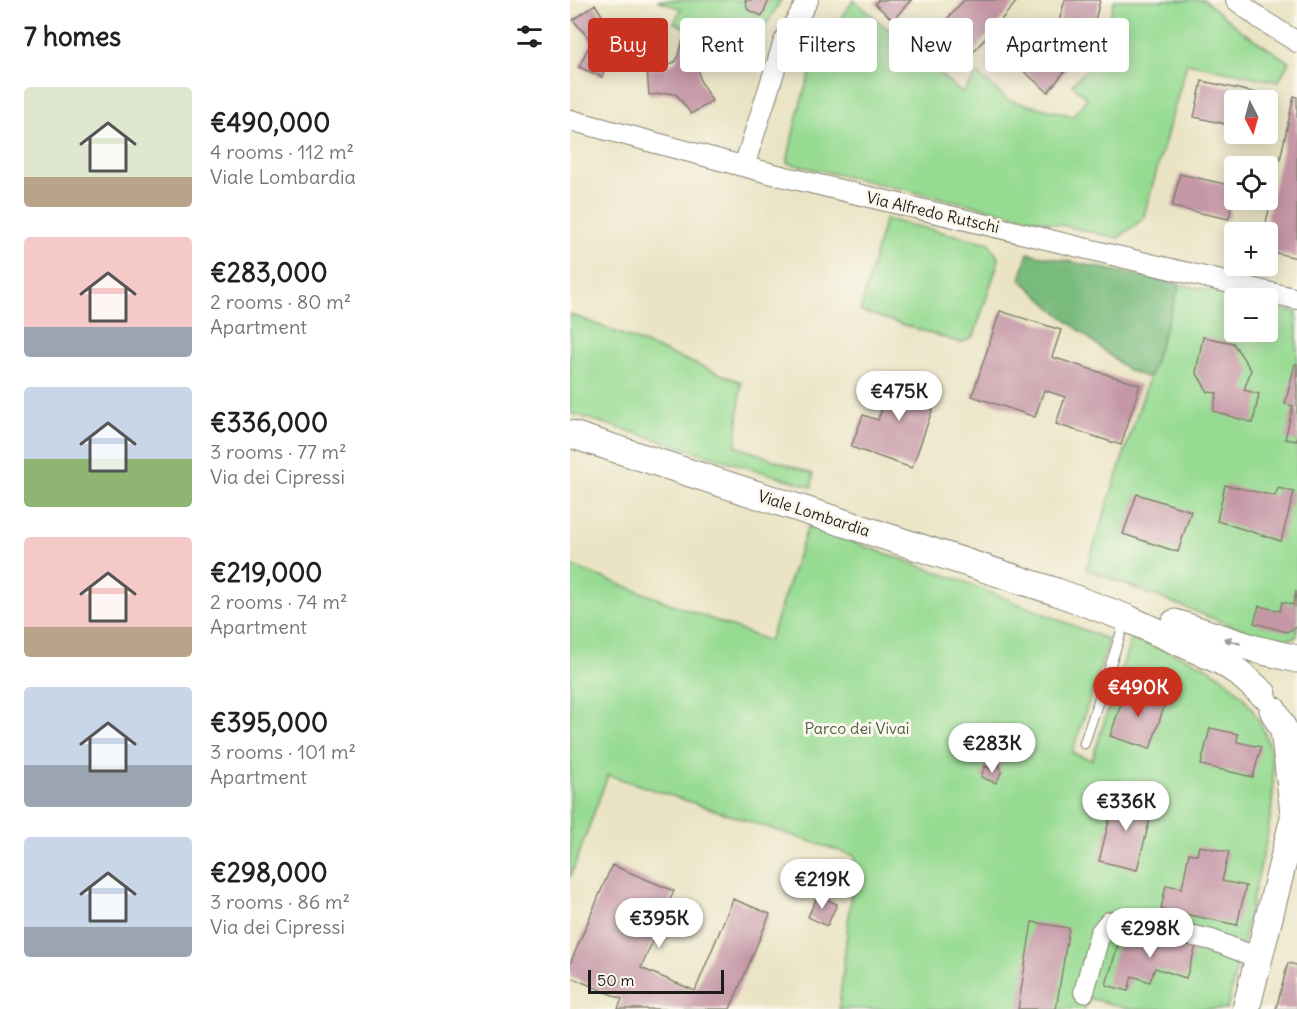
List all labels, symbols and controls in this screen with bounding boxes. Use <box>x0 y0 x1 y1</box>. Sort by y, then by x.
chip: Buy <box>588 18 668 72</box>
chip: Rent <box>680 18 765 72</box>
chip: Filters <box>777 18 877 72</box>
chip: New <box>889 18 973 72</box>
chip: Apartment <box>985 18 1129 72</box>
text: 7 homes <box>24 20 121 53</box>
icon: filters <box>513 20 546 53</box>
north arrow <box>1224 90 1278 144</box>
map controls <box>1224 90 1278 342</box>
text: €490,000 <box>210 106 330 139</box>
icon: home <box>72 111 144 183</box>
text: 4 rooms · 112 m² <box>210 139 354 164</box>
button: locate <box>1224 156 1278 210</box>
text: Viale Lombardia <box>210 164 356 189</box>
street label: Via Alfredo Rutschi <box>865 187 1001 237</box>
button: + <box>1224 222 1278 276</box>
text: €283,000 <box>210 256 328 289</box>
icon: home <box>72 261 144 333</box>
button: − <box>1224 288 1278 342</box>
text: 2 rooms · 80 m² <box>210 289 351 314</box>
text: Apartment <box>210 314 307 339</box>
pin: €475K <box>857 371 941 422</box>
text: €475K <box>870 378 928 403</box>
text: €336,000 <box>210 406 328 439</box>
icon: home <box>72 411 144 483</box>
text: 3 rooms · 77 m² <box>210 439 347 464</box>
text: Via dei Cipressi <box>210 464 345 489</box>
street label: Viale Lombardia <box>755 485 873 541</box>
text: €219,000 <box>210 556 322 589</box>
icon: home <box>72 561 144 633</box>
text: 2 rooms · 74 m² <box>210 589 347 614</box>
text: Apartment <box>210 614 307 639</box>
one-way arrow <box>1223 636 1241 645</box>
pin: €490K <box>1096 667 1180 718</box>
text: €490K <box>1107 674 1169 699</box>
text: €395,000 <box>210 706 328 739</box>
icon: home <box>72 711 144 783</box>
park label: Parco dei Vivai <box>805 718 909 738</box>
pin: €283K <box>950 723 1034 774</box>
text: €283K <box>962 730 1022 755</box>
text: 3 rooms · 101 m² <box>210 739 356 764</box>
text: Apartment <box>210 764 307 789</box>
pin: €336K <box>1084 781 1168 832</box>
text: €336K <box>1096 788 1156 813</box>
text: €298,000 <box>210 856 328 889</box>
pin: €219K <box>780 859 864 910</box>
icon: home <box>72 861 144 933</box>
text: €219K <box>794 866 850 891</box>
text: 3 rooms · 86 m² <box>210 889 350 914</box>
pin: €395K <box>617 898 701 949</box>
text: €395K <box>629 905 689 930</box>
pin: €298K <box>1108 908 1192 959</box>
text: Via dei Cipressi <box>210 914 345 939</box>
text: €298K <box>1120 915 1180 940</box>
scale bar <box>588 967 724 994</box>
text: 50 m <box>597 970 635 990</box>

